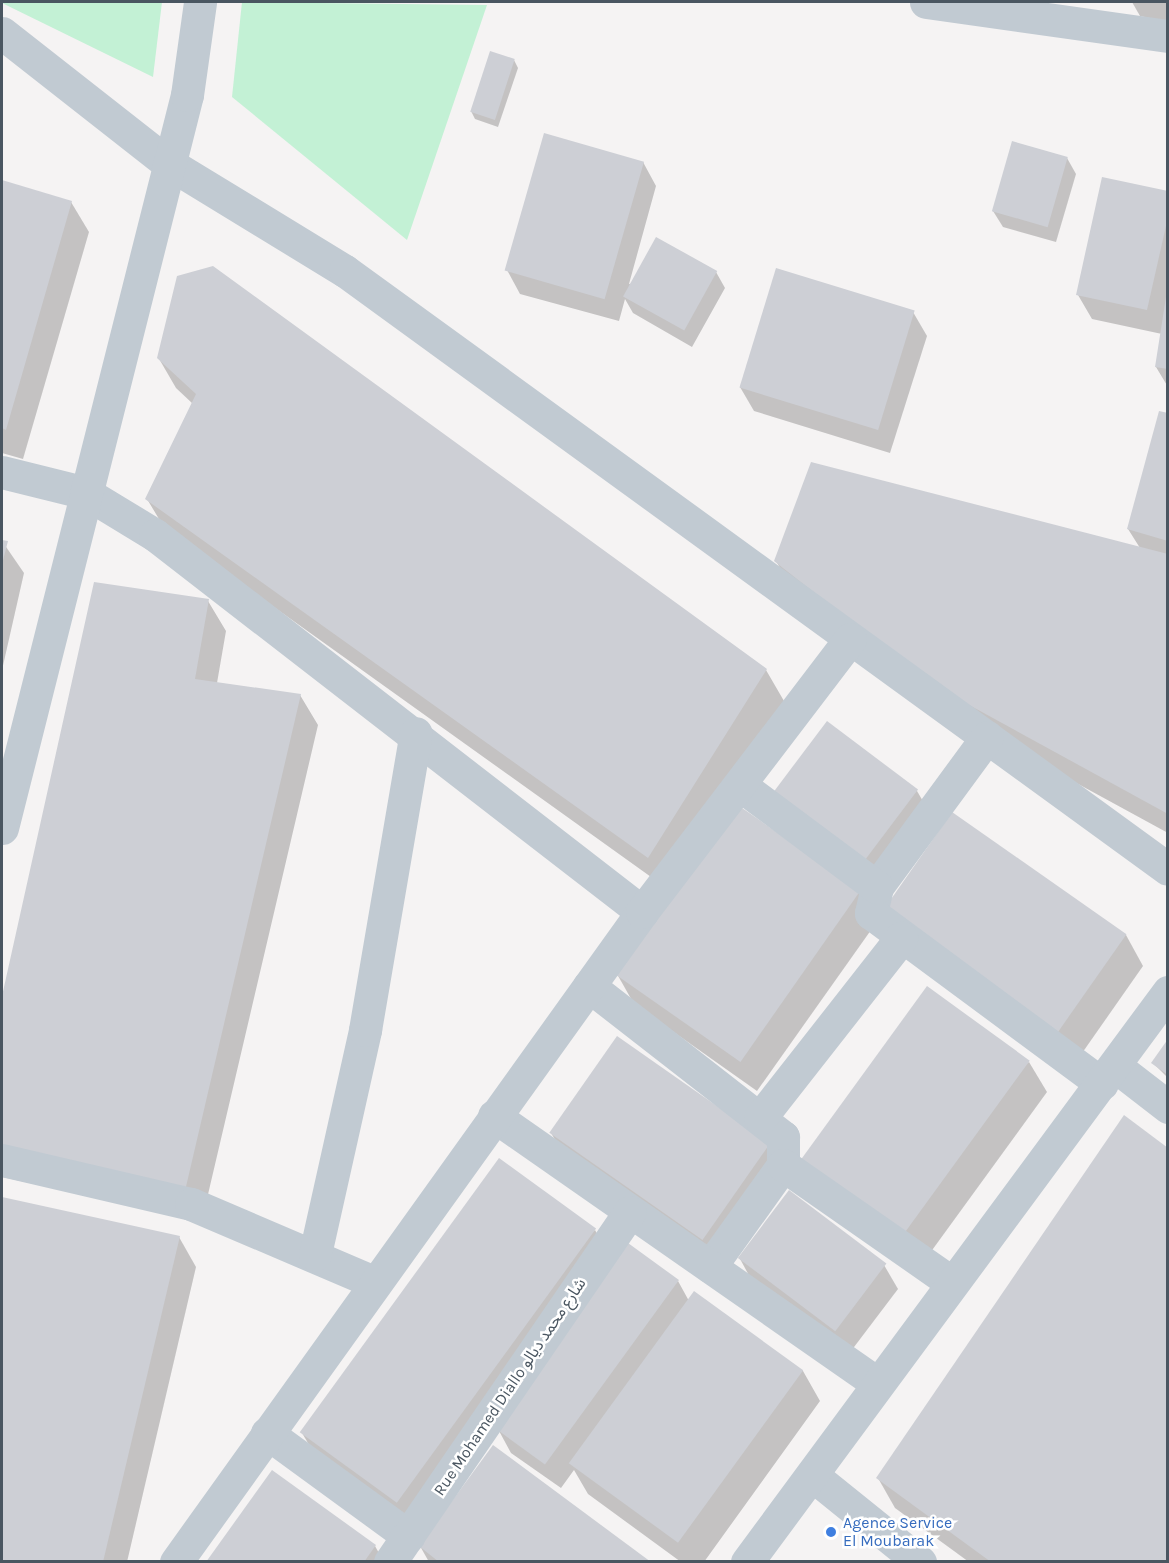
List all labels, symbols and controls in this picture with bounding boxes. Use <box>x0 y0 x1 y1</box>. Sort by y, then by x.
street label: Rue Mohamed Diallo شارع محمد ديالو <box>430 1275 590 1499</box>
place label: Agence Service El Moubarak <box>843 1513 952 1551</box>
marker: Agence Service El Moubarak <box>824 1525 838 1539</box>

